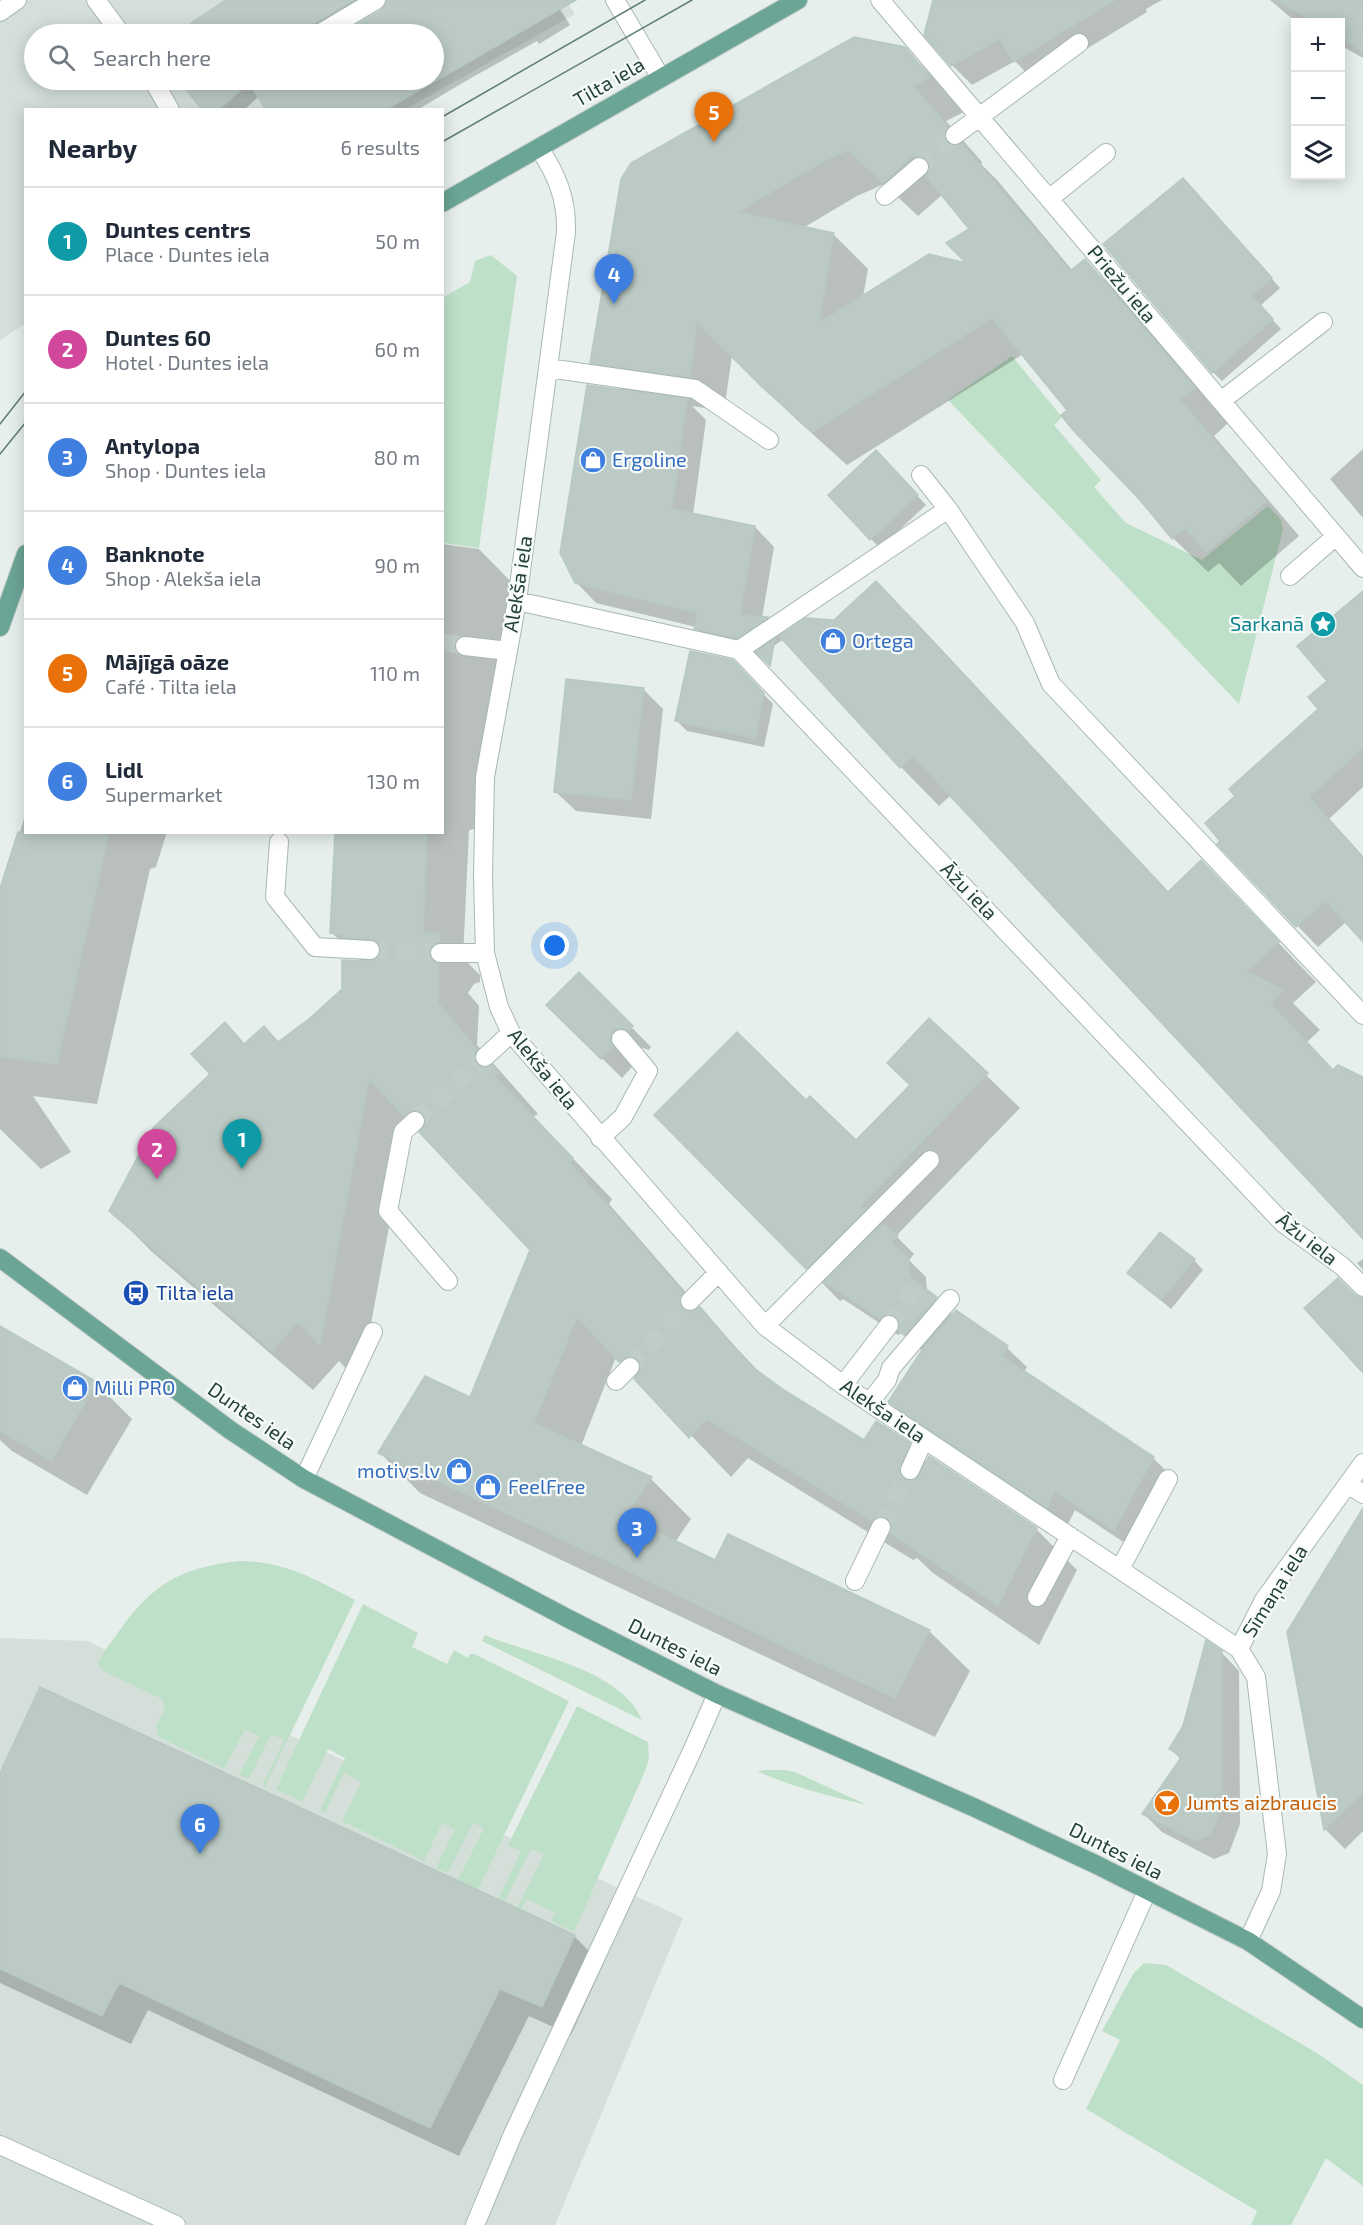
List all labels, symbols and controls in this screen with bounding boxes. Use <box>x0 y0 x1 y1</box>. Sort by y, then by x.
map controls <box>1291 18 1345 180</box>
button: + <box>1291 18 1345 72</box>
search box <box>24 24 444 90</box>
icon: search <box>45 41 78 74</box>
text: Search here <box>93 44 211 70</box>
street label: Tilta iela <box>569 51 648 111</box>
button: − <box>1291 72 1345 126</box>
pin: 5 <box>694 92 734 142</box>
button: layers <box>1291 126 1345 180</box>
text: Nearby <box>48 132 137 163</box>
text: 6 results <box>340 135 420 159</box>
text: Duntes centrs <box>105 216 251 242</box>
text: 1 <box>63 229 72 253</box>
text: 50 m <box>375 229 420 253</box>
street label: Priežu iela <box>1083 240 1162 327</box>
text: Place · Duntes iela <box>105 242 270 266</box>
pin: 4 <box>594 254 634 304</box>
text: Duntes 60 <box>105 324 211 350</box>
text: 2 <box>62 337 73 361</box>
text: 60 m <box>375 337 420 361</box>
text: Hotel · Duntes iela <box>105 350 269 374</box>
text: Antylopa <box>105 432 200 458</box>
text: 3 <box>62 445 73 469</box>
text: 80 m <box>374 445 420 469</box>
shop icon: Ergoline <box>578 445 608 475</box>
place label: Ergoline <box>612 447 687 471</box>
text: Shop · Duntes iela <box>105 458 266 482</box>
street label: Alekša iela <box>498 534 536 634</box>
text: Banknote <box>105 540 205 566</box>
text: 4 <box>61 553 74 577</box>
text: 90 m <box>375 553 420 577</box>
text: Shop · Alekša iela <box>105 566 261 590</box>
place icon: Sarkanā <box>1308 609 1338 639</box>
place label: Sarkanā <box>1230 611 1304 635</box>
shop icon: Ortega <box>818 626 848 656</box>
place label: Ortega <box>852 628 914 652</box>
text: Mājīgā oāze <box>105 648 229 674</box>
text: 5 <box>62 661 73 685</box>
text: 110 m <box>370 661 420 685</box>
text: Café · Tilta iela <box>105 674 237 698</box>
text: Lidl <box>105 756 143 782</box>
text: 6 <box>62 769 73 793</box>
text: 130 m <box>367 769 420 793</box>
text: Supermarket <box>105 782 223 806</box>
street label: Āžu iela <box>936 856 1003 924</box>
your location <box>540 931 569 960</box>
street label: Alekša iela <box>504 1023 584 1114</box>
pin: 1 <box>222 1120 262 1169</box>
pin: 2 <box>138 1130 176 1179</box>
street label: Āžu iela <box>1272 1207 1343 1270</box>
bus stop icon: Tilta iela <box>121 1278 151 1308</box>
place label: Tilta iela <box>156 1280 234 1304</box>
shop icon: Milli PRO <box>60 1373 90 1403</box>
street label: Alekša iela <box>836 1373 931 1447</box>
place label: Milli PRO <box>94 1375 175 1399</box>
street label: Duntes iela <box>204 1376 301 1454</box>
shop icon: motivs.lv <box>444 1456 474 1486</box>
place label: motivs.lv <box>357 1458 440 1482</box>
shop icon: FeelFree <box>473 1472 503 1502</box>
place label: FeelFree <box>508 1474 586 1498</box>
pin: 3 <box>618 1508 656 1558</box>
street label: Sīmaņa iela <box>1236 1540 1314 1642</box>
street label: Duntes iela <box>625 1612 726 1680</box>
bar icon: Jumts aizbraucis <box>1152 1788 1182 1818</box>
place label: Jumts aizbraucis <box>1186 1790 1337 1814</box>
pin: 6 <box>180 1804 220 1854</box>
street label: Duntes iela <box>1066 1816 1167 1884</box>

